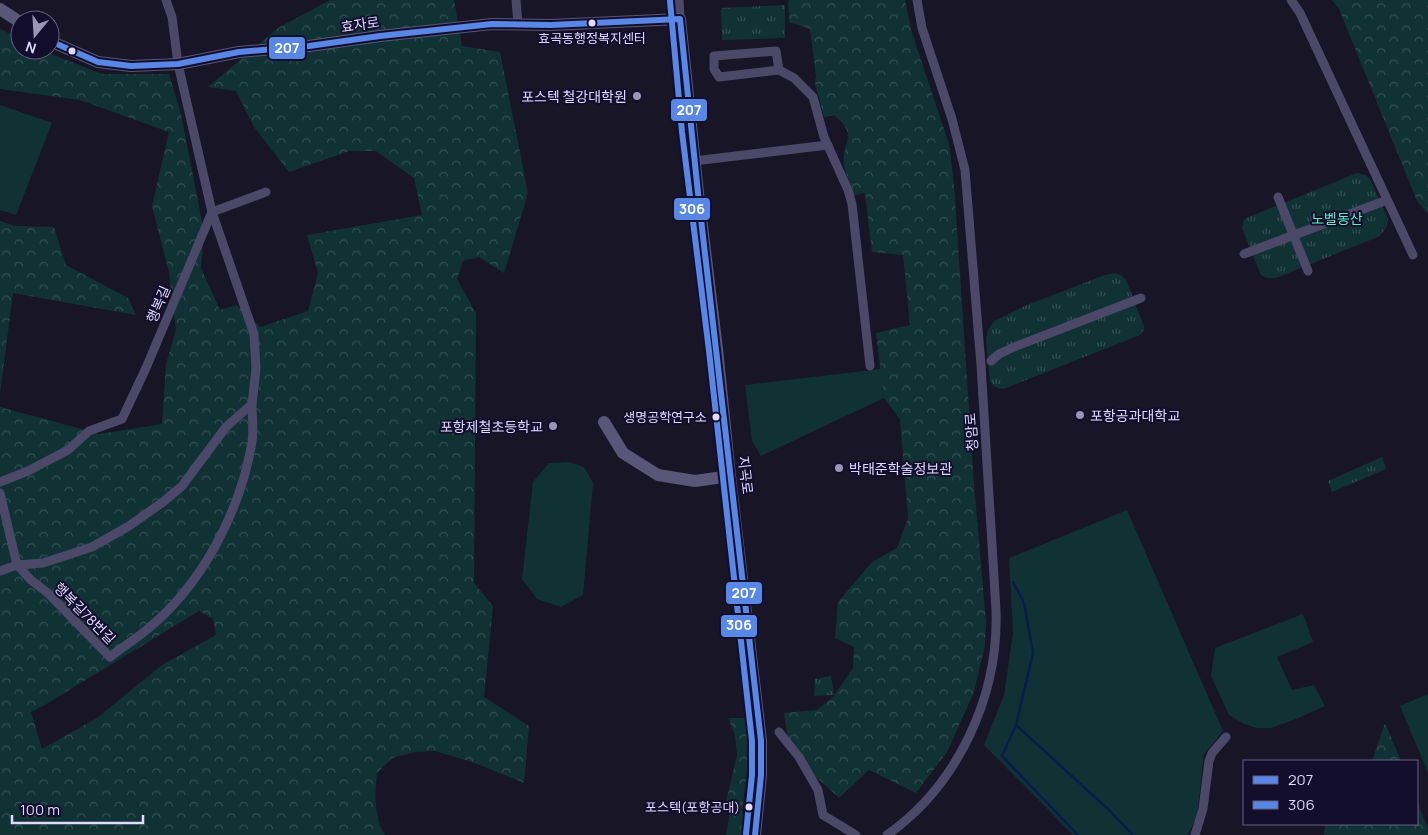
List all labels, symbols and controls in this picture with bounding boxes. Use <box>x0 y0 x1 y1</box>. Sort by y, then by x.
north arrow <box>10 10 60 60</box>
street label: 효자로 <box>340 12 381 36</box>
marker: 효곡동행정복지센터 <box>587 18 597 28</box>
place label: 효곡동행정복지센터 <box>538 29 646 47</box>
line badge: 207 <box>268 36 306 60</box>
text: N <box>23 37 39 58</box>
text: 207 <box>274 38 300 57</box>
unlabelled marker <box>67 46 77 56</box>
place label: 포스텍 철강대학원 <box>521 87 627 106</box>
marker: 포스텍 철강대학원 <box>631 90 643 102</box>
line badge: 207 <box>670 98 708 122</box>
text: 207 <box>676 100 702 119</box>
line badge: 306 <box>673 197 711 221</box>
text: 306 <box>679 199 705 218</box>
park label: 노벨동산 <box>1311 209 1363 228</box>
street label: 행복길 <box>142 283 174 325</box>
place label: 포항공과대학교 <box>1090 406 1180 425</box>
place label: 생명공학연구소 <box>623 408 707 426</box>
marker: 포항공과대학교 <box>1074 409 1086 421</box>
marker: 생명공학연구소 <box>711 412 721 422</box>
street label: 청암로 <box>960 412 982 452</box>
place label: 포항제철초등학교 <box>440 417 543 436</box>
marker: 포항제철초등학교 <box>547 420 559 432</box>
street label: 지곡로 <box>734 455 758 495</box>
place label: 박태준학술정보관 <box>849 459 952 478</box>
marker: 박태준학술정보관 <box>833 462 845 474</box>
street label: 행복길78번길 <box>50 578 120 648</box>
line badge: 207 <box>725 581 763 605</box>
text: 207 <box>731 583 757 602</box>
line badge: 306 <box>720 614 758 638</box>
text: 306 <box>726 615 752 634</box>
legend <box>1243 760 1418 825</box>
text: 207 <box>1288 769 1313 790</box>
scale bar <box>12 792 144 824</box>
text: 306 <box>1288 794 1315 815</box>
place label: 포스텍(포항공대) <box>645 798 740 816</box>
text: 100 m <box>20 799 60 820</box>
marker: 포스텍(포항공대) <box>744 802 754 812</box>

